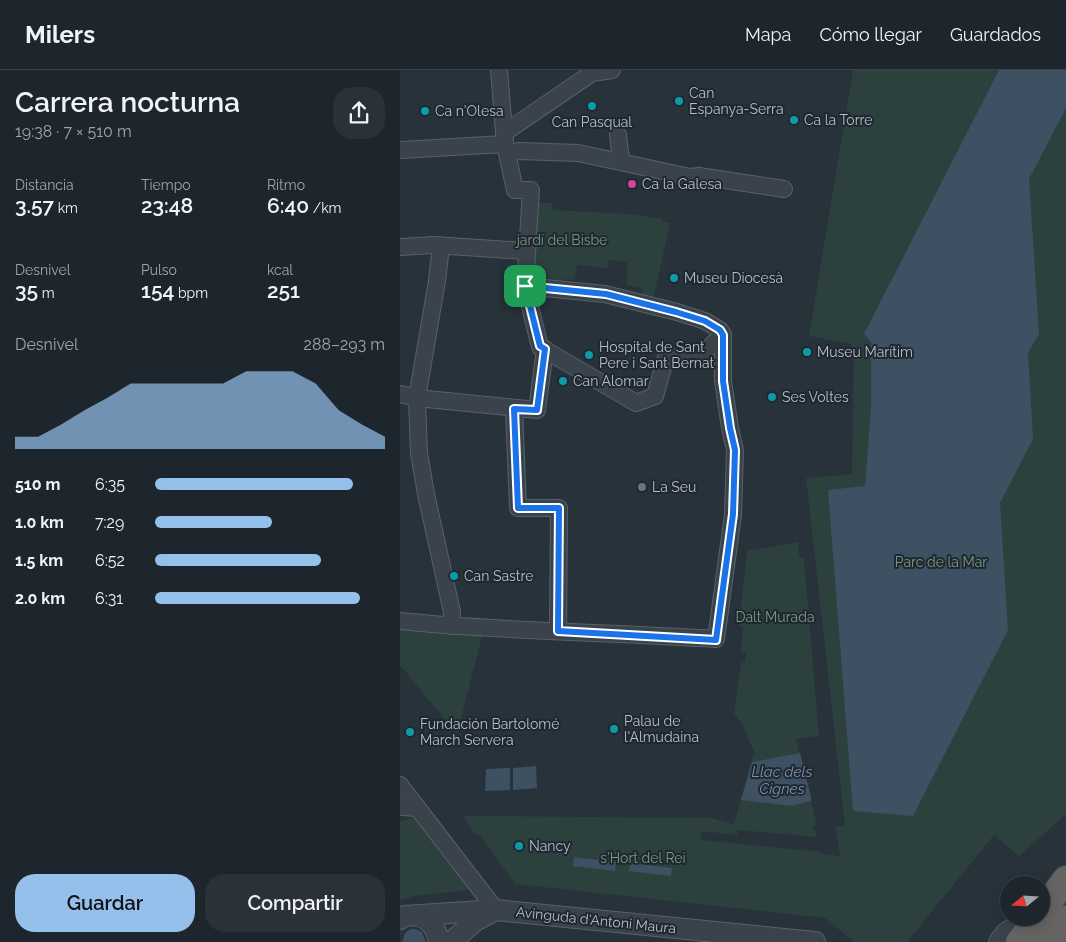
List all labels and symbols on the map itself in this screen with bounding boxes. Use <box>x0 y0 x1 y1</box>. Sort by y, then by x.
place label: Can Espanya-Serra <box>689 85 784 117</box>
marker: Can Espanya-Serra <box>673 95 685 107</box>
marker: Can Pasqual <box>586 100 598 112</box>
place label: Ca n'Olesa <box>435 103 504 119</box>
marker: Ca n'Olesa <box>419 105 431 117</box>
place label: Ca la Torre <box>804 112 873 128</box>
place label: Can Pasqual <box>552 114 632 130</box>
marker: Ca la Torre <box>788 114 800 126</box>
place label: Ca la Galesa <box>642 176 722 192</box>
marker: Ca la Galesa <box>626 178 638 190</box>
park label: jardí del Bisbe <box>515 232 607 248</box>
pin <box>504 265 546 307</box>
place label: Museu Diocesà <box>684 270 783 286</box>
marker: Museu Diocesà <box>668 272 680 284</box>
place label: Hospital de Sant Pere i Sant Bernat <box>599 339 715 371</box>
place label: Museu Marítim <box>817 344 913 360</box>
marker: Museu Marítim <box>801 346 813 358</box>
marker: Hospital de Sant Pere i Sant Bernat <box>583 349 595 361</box>
place label: Can Alomar <box>573 373 649 389</box>
marker: Can Alomar <box>557 375 569 387</box>
place label: Ses Voltes <box>782 389 849 405</box>
marker: Ses Voltes <box>766 391 778 403</box>
place label: La Seu <box>652 479 696 495</box>
marker: La Seu <box>636 481 648 493</box>
park label: Parc de la Mar <box>895 554 987 570</box>
place label: Can Sastre <box>464 568 533 584</box>
marker: Can Sastre <box>448 570 460 582</box>
park label: Dalt Murada <box>735 609 815 625</box>
place label: Palau de l'Almudaina <box>624 713 699 745</box>
place label: Fundación Bartolomé March Servera <box>420 716 559 748</box>
marker: Palau de l'Almudaina <box>608 723 620 735</box>
marker: Fundación Bartolomé March Servera <box>404 726 416 738</box>
water label: Llac dels Cignes <box>752 763 812 798</box>
place label: Nancy <box>529 838 571 854</box>
marker: Nancy <box>513 840 525 852</box>
park label: s'Hort del Rei <box>600 850 686 866</box>
north arrow <box>1000 876 1050 926</box>
street label: Avinguda d'Antoni Maura <box>515 904 677 936</box>

